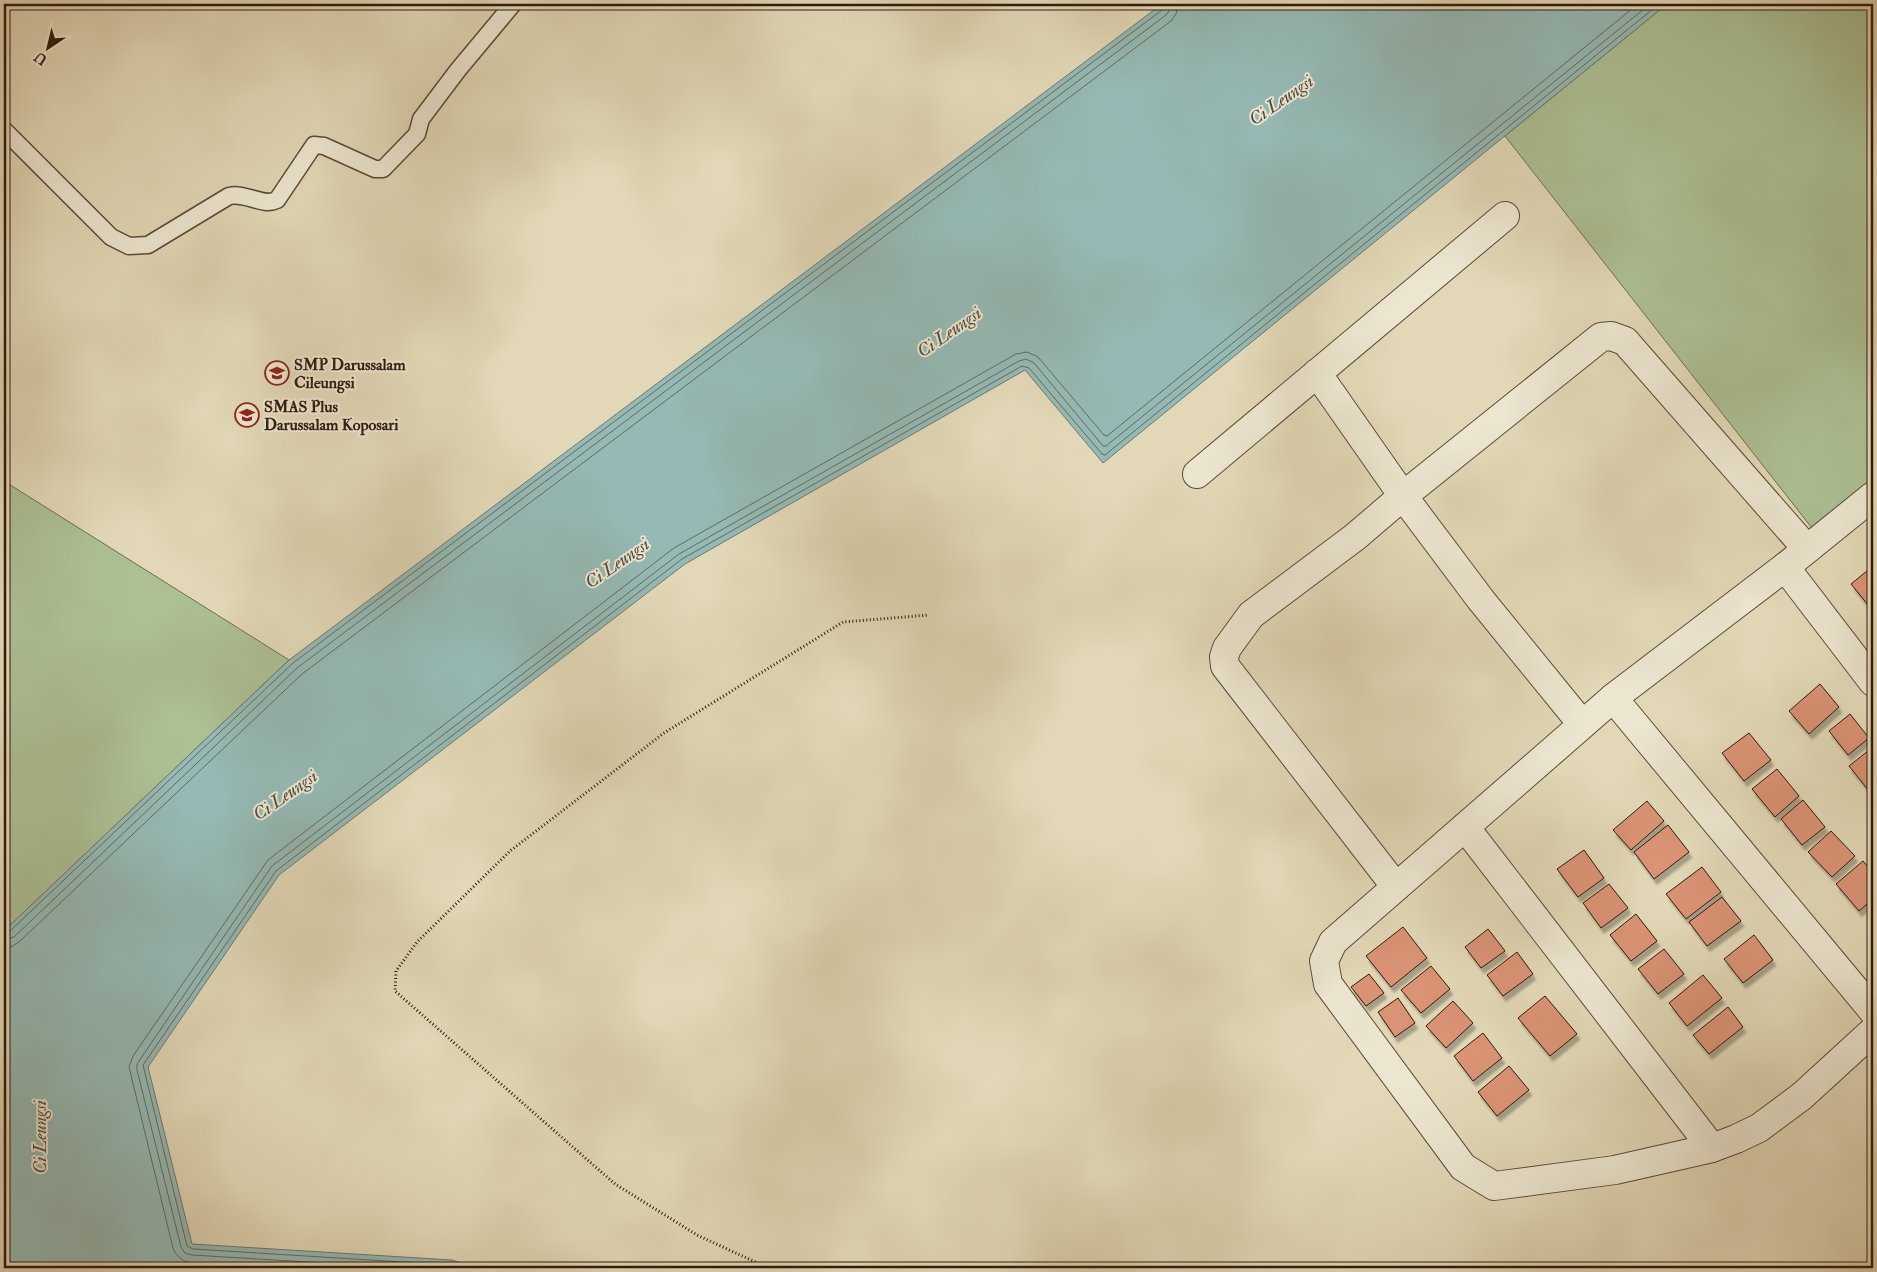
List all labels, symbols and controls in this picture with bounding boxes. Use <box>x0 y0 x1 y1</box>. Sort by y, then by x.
north arrow <box>22 22 72 72</box>
text: U <box>31 48 51 69</box>
water label: Ci Leungsi <box>1245 70 1318 131</box>
water label: Ci Leungsi <box>913 302 986 363</box>
place label: SMP Darussalam Cileungsi <box>294 355 406 394</box>
school or university icon: SMP Darussalam Cileungsi <box>264 360 290 386</box>
place label: SMAS Plus Darussalam Koposari <box>264 397 399 436</box>
school or university icon: SMAS Plus Darussalam Koposari <box>234 402 260 428</box>
water label: Ci Leungsi <box>581 533 654 594</box>
water label: Ci Leungsi <box>249 765 322 826</box>
water label: Ci Leungsi <box>29 1100 52 1174</box>

